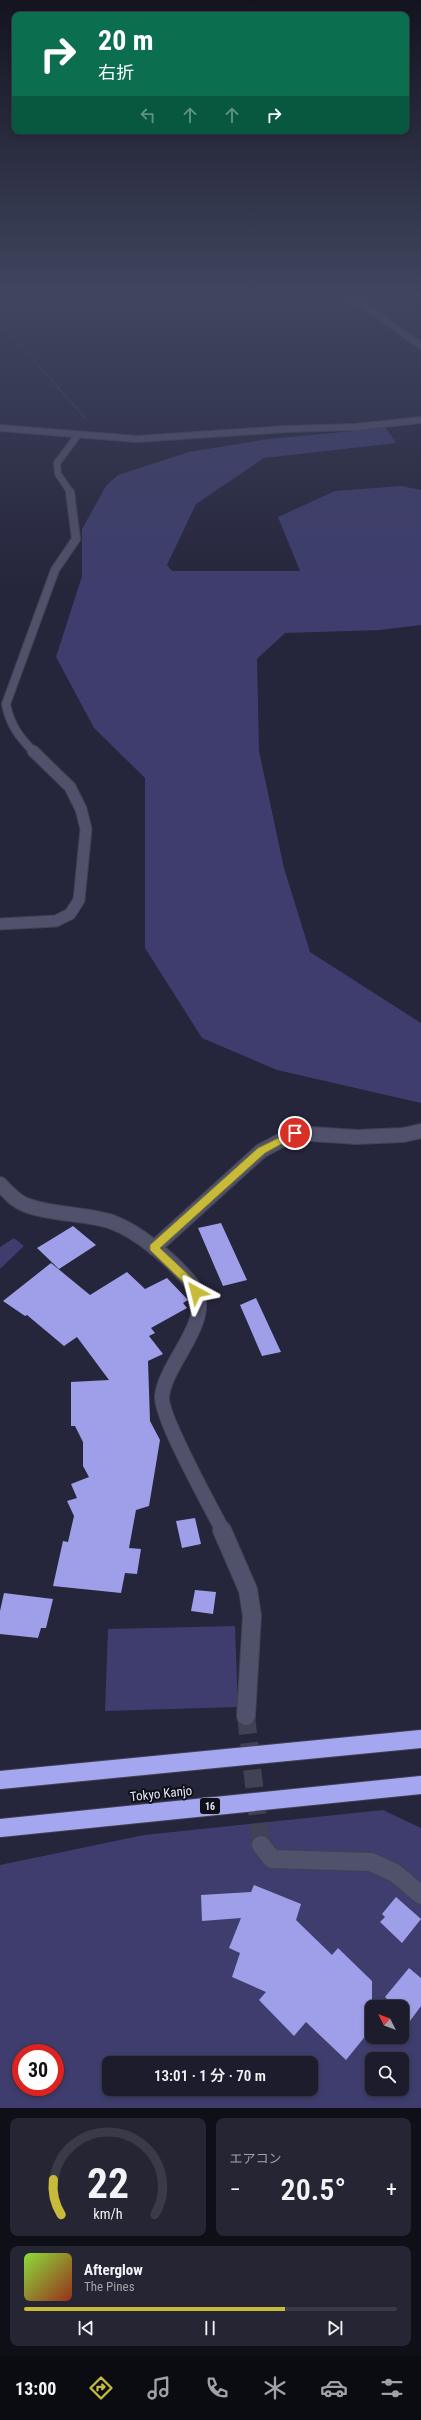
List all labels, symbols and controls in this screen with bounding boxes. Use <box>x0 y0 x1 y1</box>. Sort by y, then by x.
text: 20 m <box>98 24 154 57</box>
icon: right <box>32 28 84 80</box>
text: 右折 <box>98 62 134 83</box>
icon: left <box>137 104 159 126</box>
icon: ahead <box>179 104 201 126</box>
icon: ahead <box>221 104 243 126</box>
icon: right <box>263 104 285 126</box>
pin <box>278 1116 312 1150</box>
icon: arrive <box>284 1122 306 1144</box>
position arrow <box>175 1271 217 1313</box>
street label: Tokyo Kanjo <box>129 1783 193 1804</box>
road number: 16 <box>200 1798 220 1814</box>
north arrow <box>365 2000 409 2044</box>
map controls <box>365 2000 409 2096</box>
speed limit sign: 30 <box>12 2044 64 2096</box>
button: search <box>365 2052 409 2096</box>
text: 13:01 · 1 分 · 70 m <box>154 2067 266 2085</box>
text: エアコン <box>230 2151 282 2166</box>
text: 22 <box>87 2159 129 2208</box>
text: 20.5° <box>281 2172 346 2207</box>
text: − <box>230 2177 241 2202</box>
text: + <box>386 2177 397 2202</box>
text: km/h <box>93 2206 122 2222</box>
text: Afterglow <box>84 2261 143 2279</box>
text: The Pines <box>84 2279 135 2294</box>
icon: previous <box>75 2317 97 2339</box>
icon: pause <box>199 2317 221 2339</box>
icon: next <box>324 2317 346 2339</box>
icon: directions <box>87 2374 115 2402</box>
icon: music <box>145 2374 173 2402</box>
icon: phone <box>203 2374 231 2402</box>
icon: climate <box>261 2374 289 2402</box>
icon: car <box>320 2374 348 2402</box>
icon: filters <box>378 2374 406 2402</box>
text: 13:00 <box>15 2378 56 2399</box>

